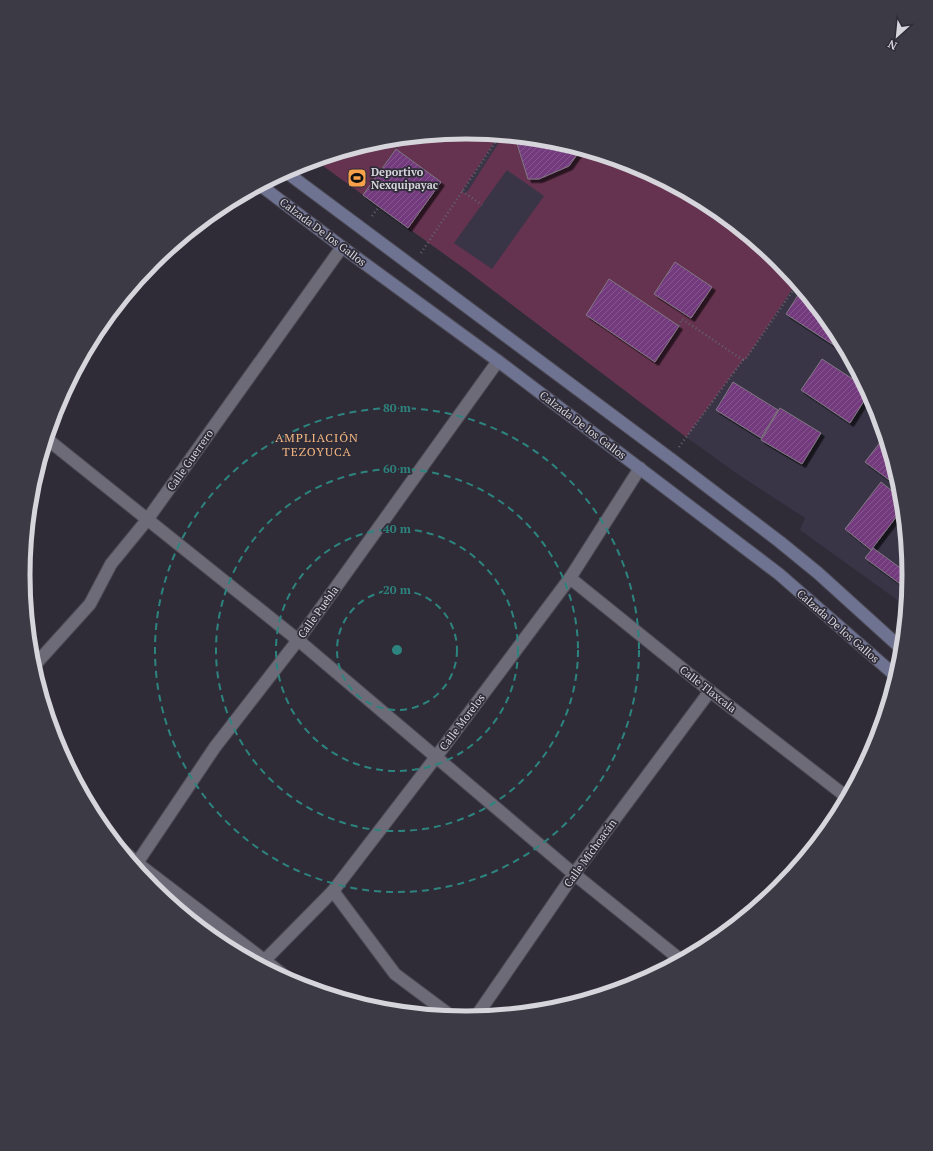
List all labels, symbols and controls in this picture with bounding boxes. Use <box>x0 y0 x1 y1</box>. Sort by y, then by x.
north arrow <box>877 16 917 56</box>
text: N <box>885 36 899 53</box>
place label: Deportivo Nexquipayac <box>371 165 439 192</box>
sports icon: Deportivo Nexquipayac <box>346 167 368 189</box>
street label: Calzada De los Gallos <box>277 195 369 269</box>
street label: Calzada De los Gallos <box>537 388 629 462</box>
text: 80 m <box>383 400 411 415</box>
street label: Calle Guerrero <box>164 427 216 493</box>
district label: AMPLIACIÓN TEZOYUCA <box>275 430 359 459</box>
text: 60 m <box>383 461 411 476</box>
text: 40 m <box>383 521 411 536</box>
text: 20 m <box>383 582 411 597</box>
street label: Calle Puebla <box>294 583 342 641</box>
street label: Calzada De los Gallos <box>794 586 882 666</box>
centre of rings <box>390 643 404 657</box>
street label: Calle Tlaxcala <box>677 662 740 716</box>
street label: Calle Morelos <box>436 691 488 753</box>
street label: Calle Michoacán <box>561 816 620 890</box>

